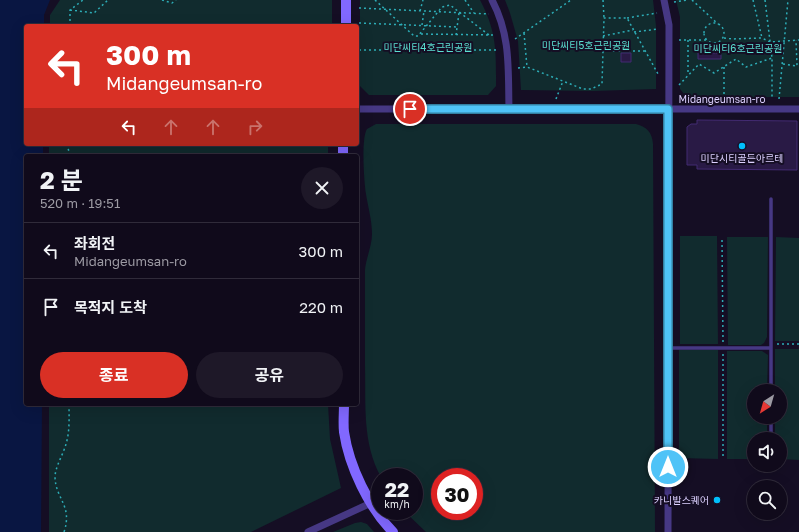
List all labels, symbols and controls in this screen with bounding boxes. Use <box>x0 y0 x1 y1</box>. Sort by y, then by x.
text: 300 m <box>106 38 191 71</box>
park label: 미단씨티5호근린공원 <box>542 39 630 51</box>
icon: left <box>40 40 92 92</box>
park label: 미단씨티4호근린공원 <box>384 41 472 53</box>
park label: 미단씨티6호근린공원 <box>694 42 782 54</box>
text: Midangeumsan-ro <box>106 72 262 94</box>
pin <box>393 92 427 126</box>
street label: Midangeumsan-ro <box>679 93 765 105</box>
icon: arrive <box>399 98 421 120</box>
icon: left <box>118 116 140 138</box>
icon: ahead <box>160 116 182 138</box>
icon: ahead <box>202 116 224 138</box>
icon: right <box>244 116 266 138</box>
marker: 미단시티골든아르테 <box>737 141 747 151</box>
place label: 미단시티골든아르테 <box>701 152 783 164</box>
text: 2 분 <box>40 165 83 194</box>
button: close <box>301 167 343 209</box>
text: 520 m · 19:51 <box>40 195 120 211</box>
text: 좌회전 <box>74 234 115 252</box>
icon: left <box>40 240 62 262</box>
text: 300 m <box>299 242 343 260</box>
text: Midangeumsan-ro <box>74 253 187 269</box>
icon: arrive <box>40 296 62 318</box>
text: 목적지 도착 <box>74 298 147 316</box>
text: 220 m <box>299 298 343 316</box>
button: 종료 <box>40 352 188 398</box>
button: 공유 <box>196 352 343 398</box>
north arrow <box>747 384 787 424</box>
map controls <box>747 384 787 520</box>
button: sound <box>747 432 787 472</box>
position arrow <box>647 446 689 488</box>
speed limit sign: 30 <box>431 468 483 520</box>
text: 22 <box>385 477 409 501</box>
button: search <box>747 480 787 520</box>
place label: 카니발스퀘어 <box>654 494 709 506</box>
marker: 카니발스퀘어 <box>712 495 722 505</box>
text: km/h <box>384 498 410 510</box>

